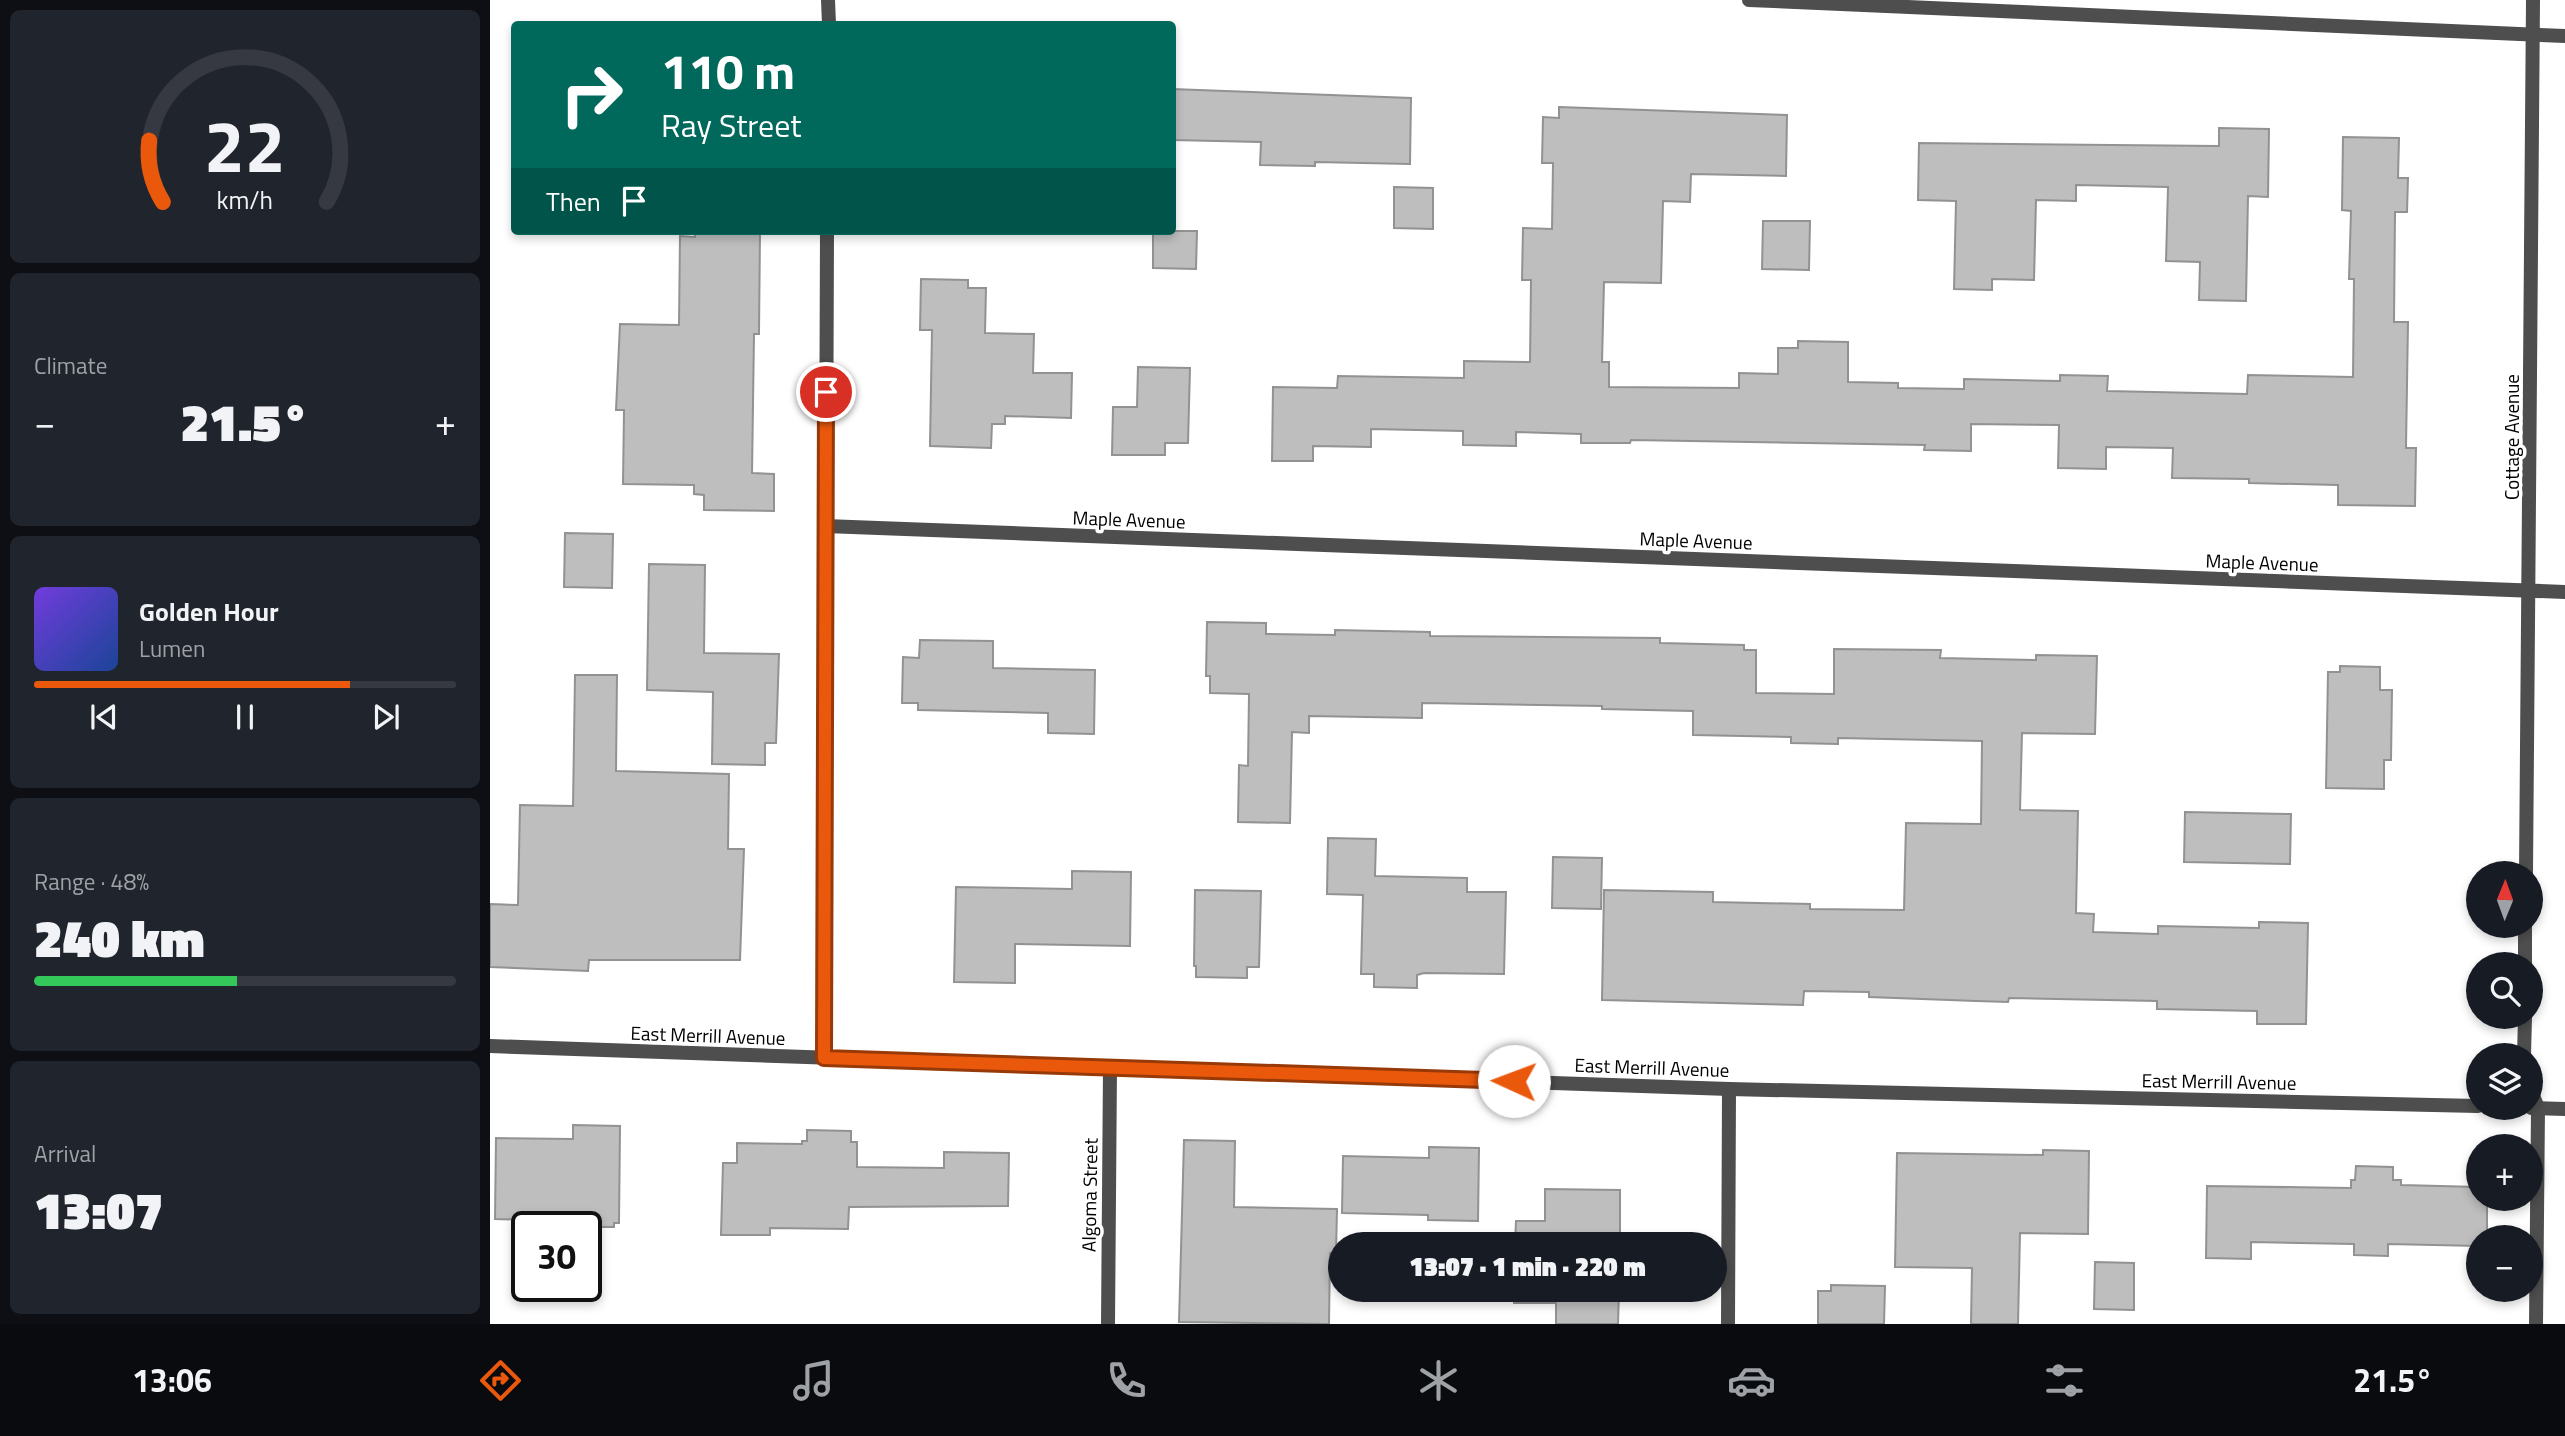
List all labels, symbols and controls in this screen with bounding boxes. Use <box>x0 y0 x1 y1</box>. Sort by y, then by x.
text: 110 m <box>661 33 795 108</box>
icon: right <box>546 49 637 140</box>
text: 22 <box>204 91 286 201</box>
text: Ray Street <box>661 101 802 149</box>
text: km/h <box>217 181 273 219</box>
text: Then <box>546 182 601 221</box>
icon: arrive <box>615 182 653 220</box>
text: Climate <box>34 348 107 383</box>
pin <box>796 362 856 422</box>
icon: arrive <box>807 373 845 411</box>
street label: Cottage Avenue <box>2497 374 2526 500</box>
text: 21.5° <box>180 382 310 461</box>
text: − <box>34 393 55 451</box>
text: + <box>435 393 456 451</box>
street label: Maple Avenue <box>1072 503 1186 535</box>
street label: Maple Avenue <box>1639 524 1753 556</box>
street label: Maple Avenue <box>2205 546 2319 578</box>
text: Golden Hour <box>139 592 279 631</box>
text: Lumen <box>139 631 205 666</box>
icon: previous <box>85 698 123 736</box>
icon: pause <box>226 698 264 736</box>
icon: next <box>367 698 405 736</box>
north arrow <box>2466 861 2543 938</box>
map controls <box>2466 861 2543 1302</box>
text: Range · 48% <box>34 864 149 899</box>
text: 240 km <box>34 898 205 977</box>
button: search <box>2466 952 2543 1029</box>
street label: East Merrill Avenue <box>630 1018 786 1052</box>
button: layers <box>2466 1043 2543 1120</box>
position arrow <box>1477 1044 1551 1118</box>
street label: East Merrill Avenue <box>1574 1050 1730 1084</box>
street label: East Merrill Avenue <box>2141 1065 2297 1097</box>
button: + <box>2466 1134 2543 1211</box>
text: Arrival <box>34 1136 96 1171</box>
street label: Algoma Street <box>1074 1137 1104 1252</box>
text: 13:07 <box>34 1170 163 1249</box>
speed limit sign: 30 <box>511 1211 602 1302</box>
button: − <box>2466 1225 2543 1302</box>
text: 13:07 · 1 min · 220 m <box>1409 1247 1646 1286</box>
text: 13:06 <box>132 1356 212 1404</box>
icon: directions <box>476 1356 525 1405</box>
icon: music <box>789 1356 838 1405</box>
icon: phone <box>1102 1356 1151 1405</box>
icon: climate <box>1414 1356 1463 1405</box>
icon: car <box>1727 1356 1776 1405</box>
icon: filters <box>2040 1356 2089 1405</box>
text: 21.5° <box>2353 1356 2433 1404</box>

